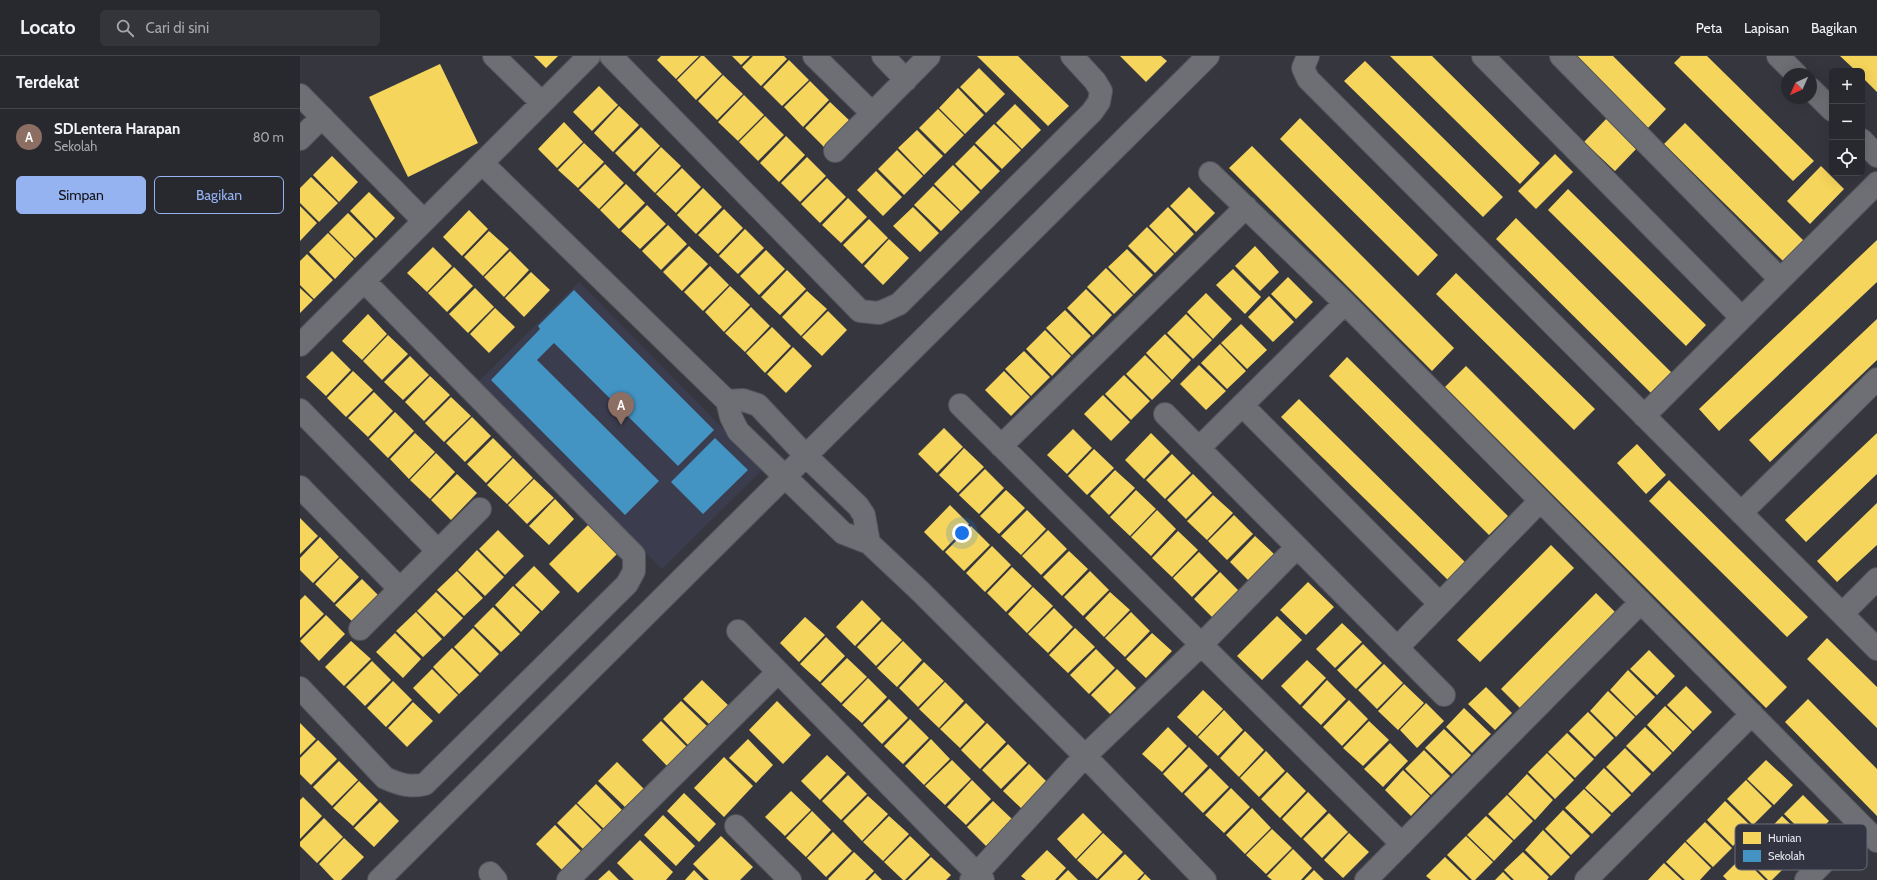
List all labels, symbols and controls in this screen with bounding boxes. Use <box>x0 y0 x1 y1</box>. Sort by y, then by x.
search box <box>100 10 380 46</box>
text: Locato <box>20 16 76 39</box>
icon: search <box>114 17 136 39</box>
text: Cari di sini <box>146 19 209 37</box>
text: Peta <box>1696 19 1722 37</box>
text: Lapisan <box>1744 19 1789 37</box>
text: Bagikan <box>1811 19 1857 37</box>
north arrow <box>1781 68 1817 104</box>
map controls <box>1829 68 1865 176</box>
button: + <box>1829 68 1865 104</box>
text: Terdekat <box>16 72 79 92</box>
button: − <box>1829 104 1865 140</box>
text: SDLentera Harapan <box>54 120 180 138</box>
text: A <box>25 129 33 145</box>
text: 80 m <box>253 129 284 145</box>
text: Sekolah <box>54 138 97 154</box>
button: locate <box>1829 140 1865 176</box>
button: Simpan <box>16 176 146 214</box>
button: Bagikan <box>154 176 284 214</box>
pin: A <box>608 392 634 425</box>
your location <box>952 523 972 543</box>
legend <box>1735 824 1867 870</box>
text: Hunian <box>1768 831 1801 845</box>
text: Sekolah <box>1768 849 1805 863</box>

